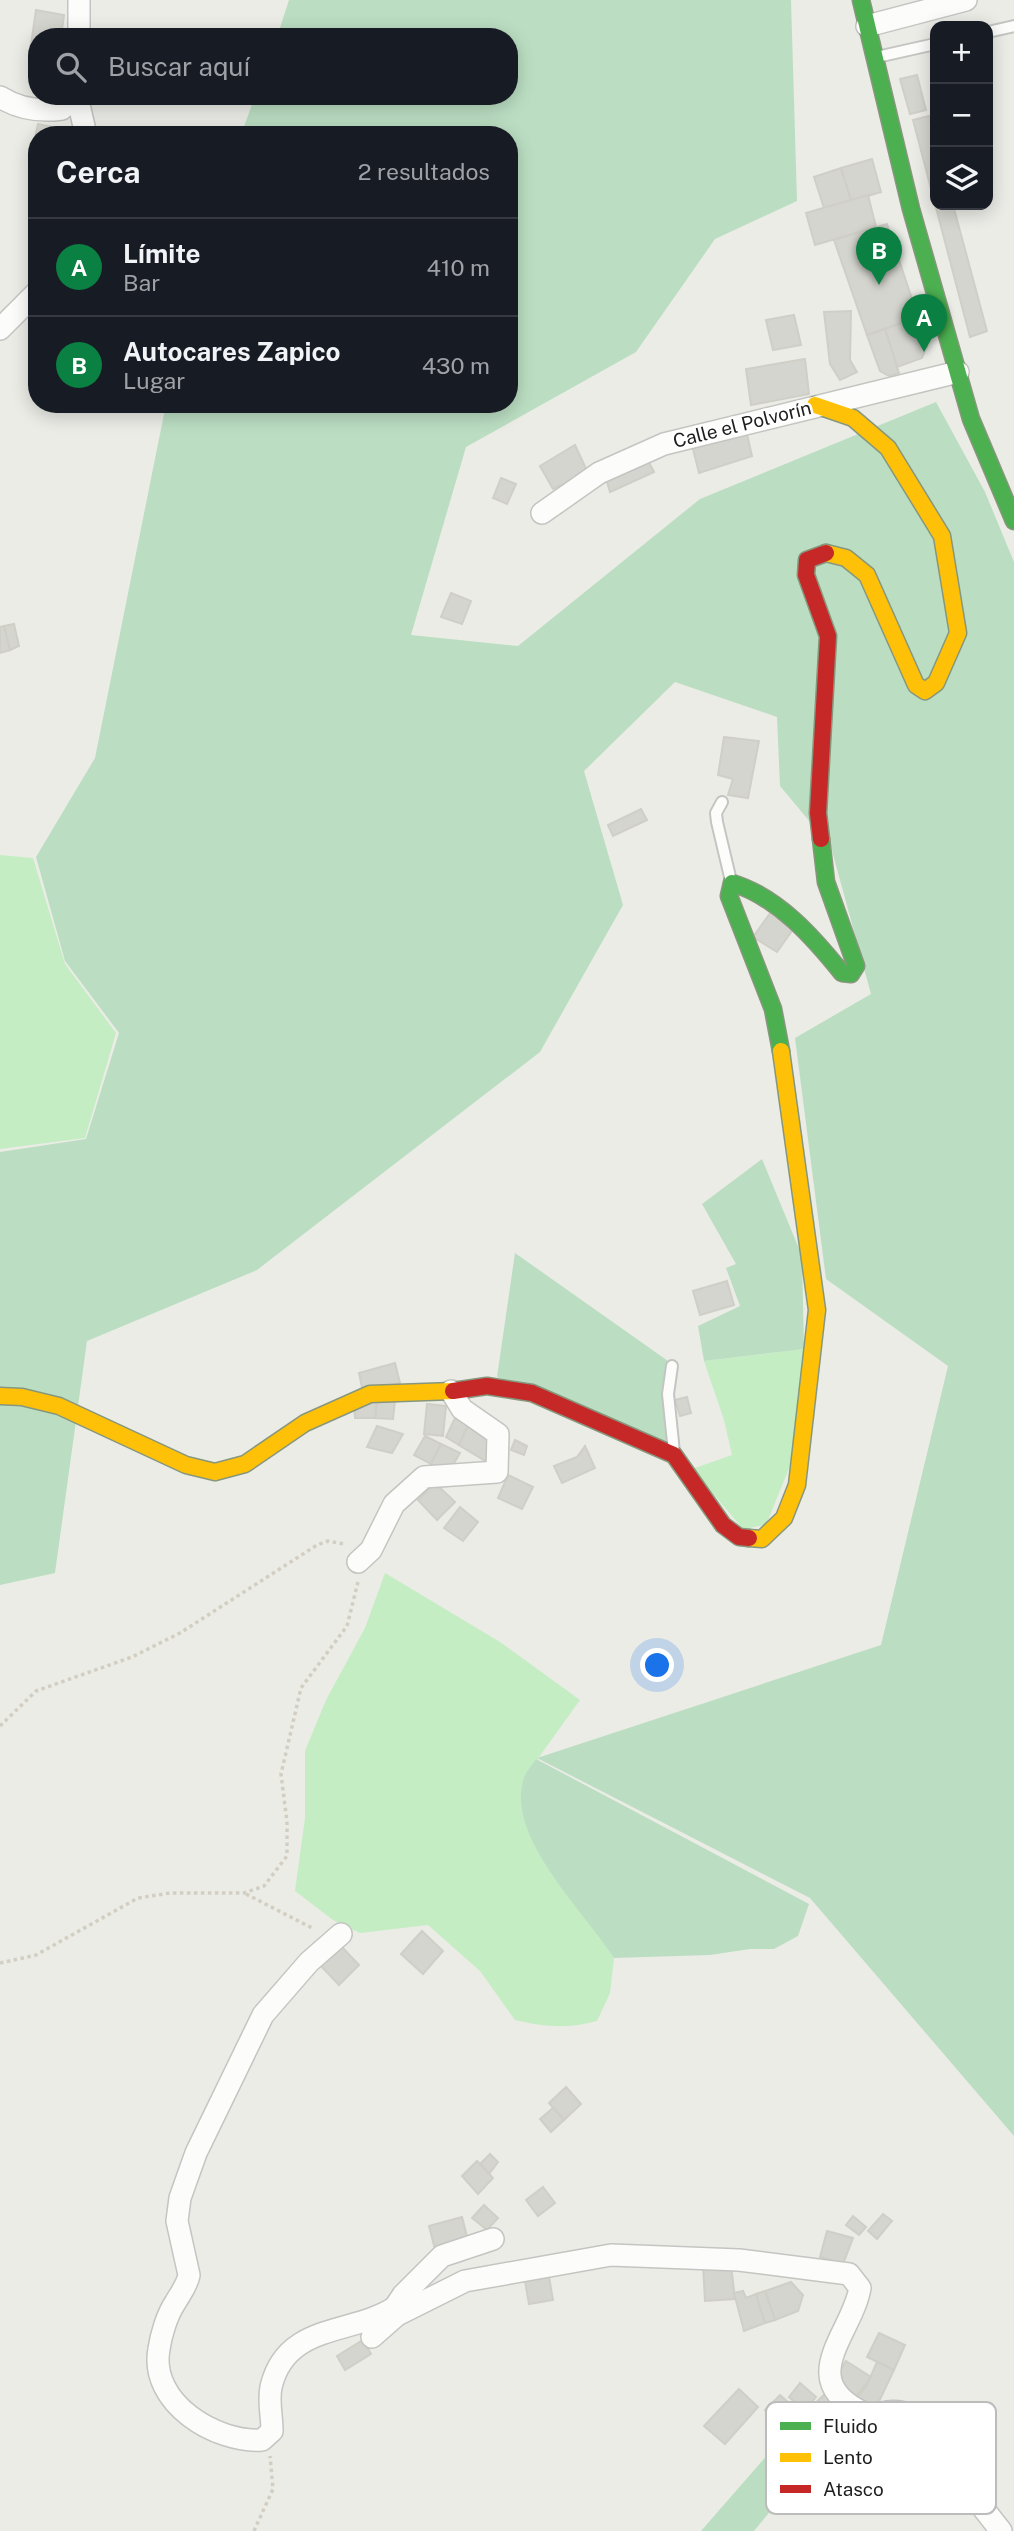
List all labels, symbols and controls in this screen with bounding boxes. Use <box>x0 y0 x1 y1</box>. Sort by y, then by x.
map controls <box>930 21 993 210</box>
button: + <box>930 21 993 84</box>
search box <box>28 28 518 105</box>
icon: search <box>52 48 90 86</box>
text: Buscar aquí <box>108 51 250 82</box>
button: − <box>930 84 993 147</box>
button: layers <box>930 147 993 210</box>
text: Cerca <box>56 154 141 190</box>
text: 2 resultados <box>358 158 490 185</box>
pin: B <box>856 227 902 285</box>
text: Límite <box>123 238 201 269</box>
text: A <box>71 254 87 281</box>
text: 410 m <box>427 254 490 281</box>
text: Bar <box>123 269 160 296</box>
pin: A <box>901 294 947 352</box>
text: Autocares Zapico <box>123 336 341 367</box>
text: B <box>71 352 87 379</box>
text: 430 m <box>422 352 490 379</box>
text: Lugar <box>123 367 185 394</box>
street label: Calle el Polvorín <box>671 396 813 452</box>
your location <box>640 1648 674 1682</box>
legend <box>766 2402 996 2514</box>
text: Fluido <box>823 2415 878 2437</box>
text: Lento <box>823 2446 873 2468</box>
text: Atasco <box>823 2478 884 2500</box>

